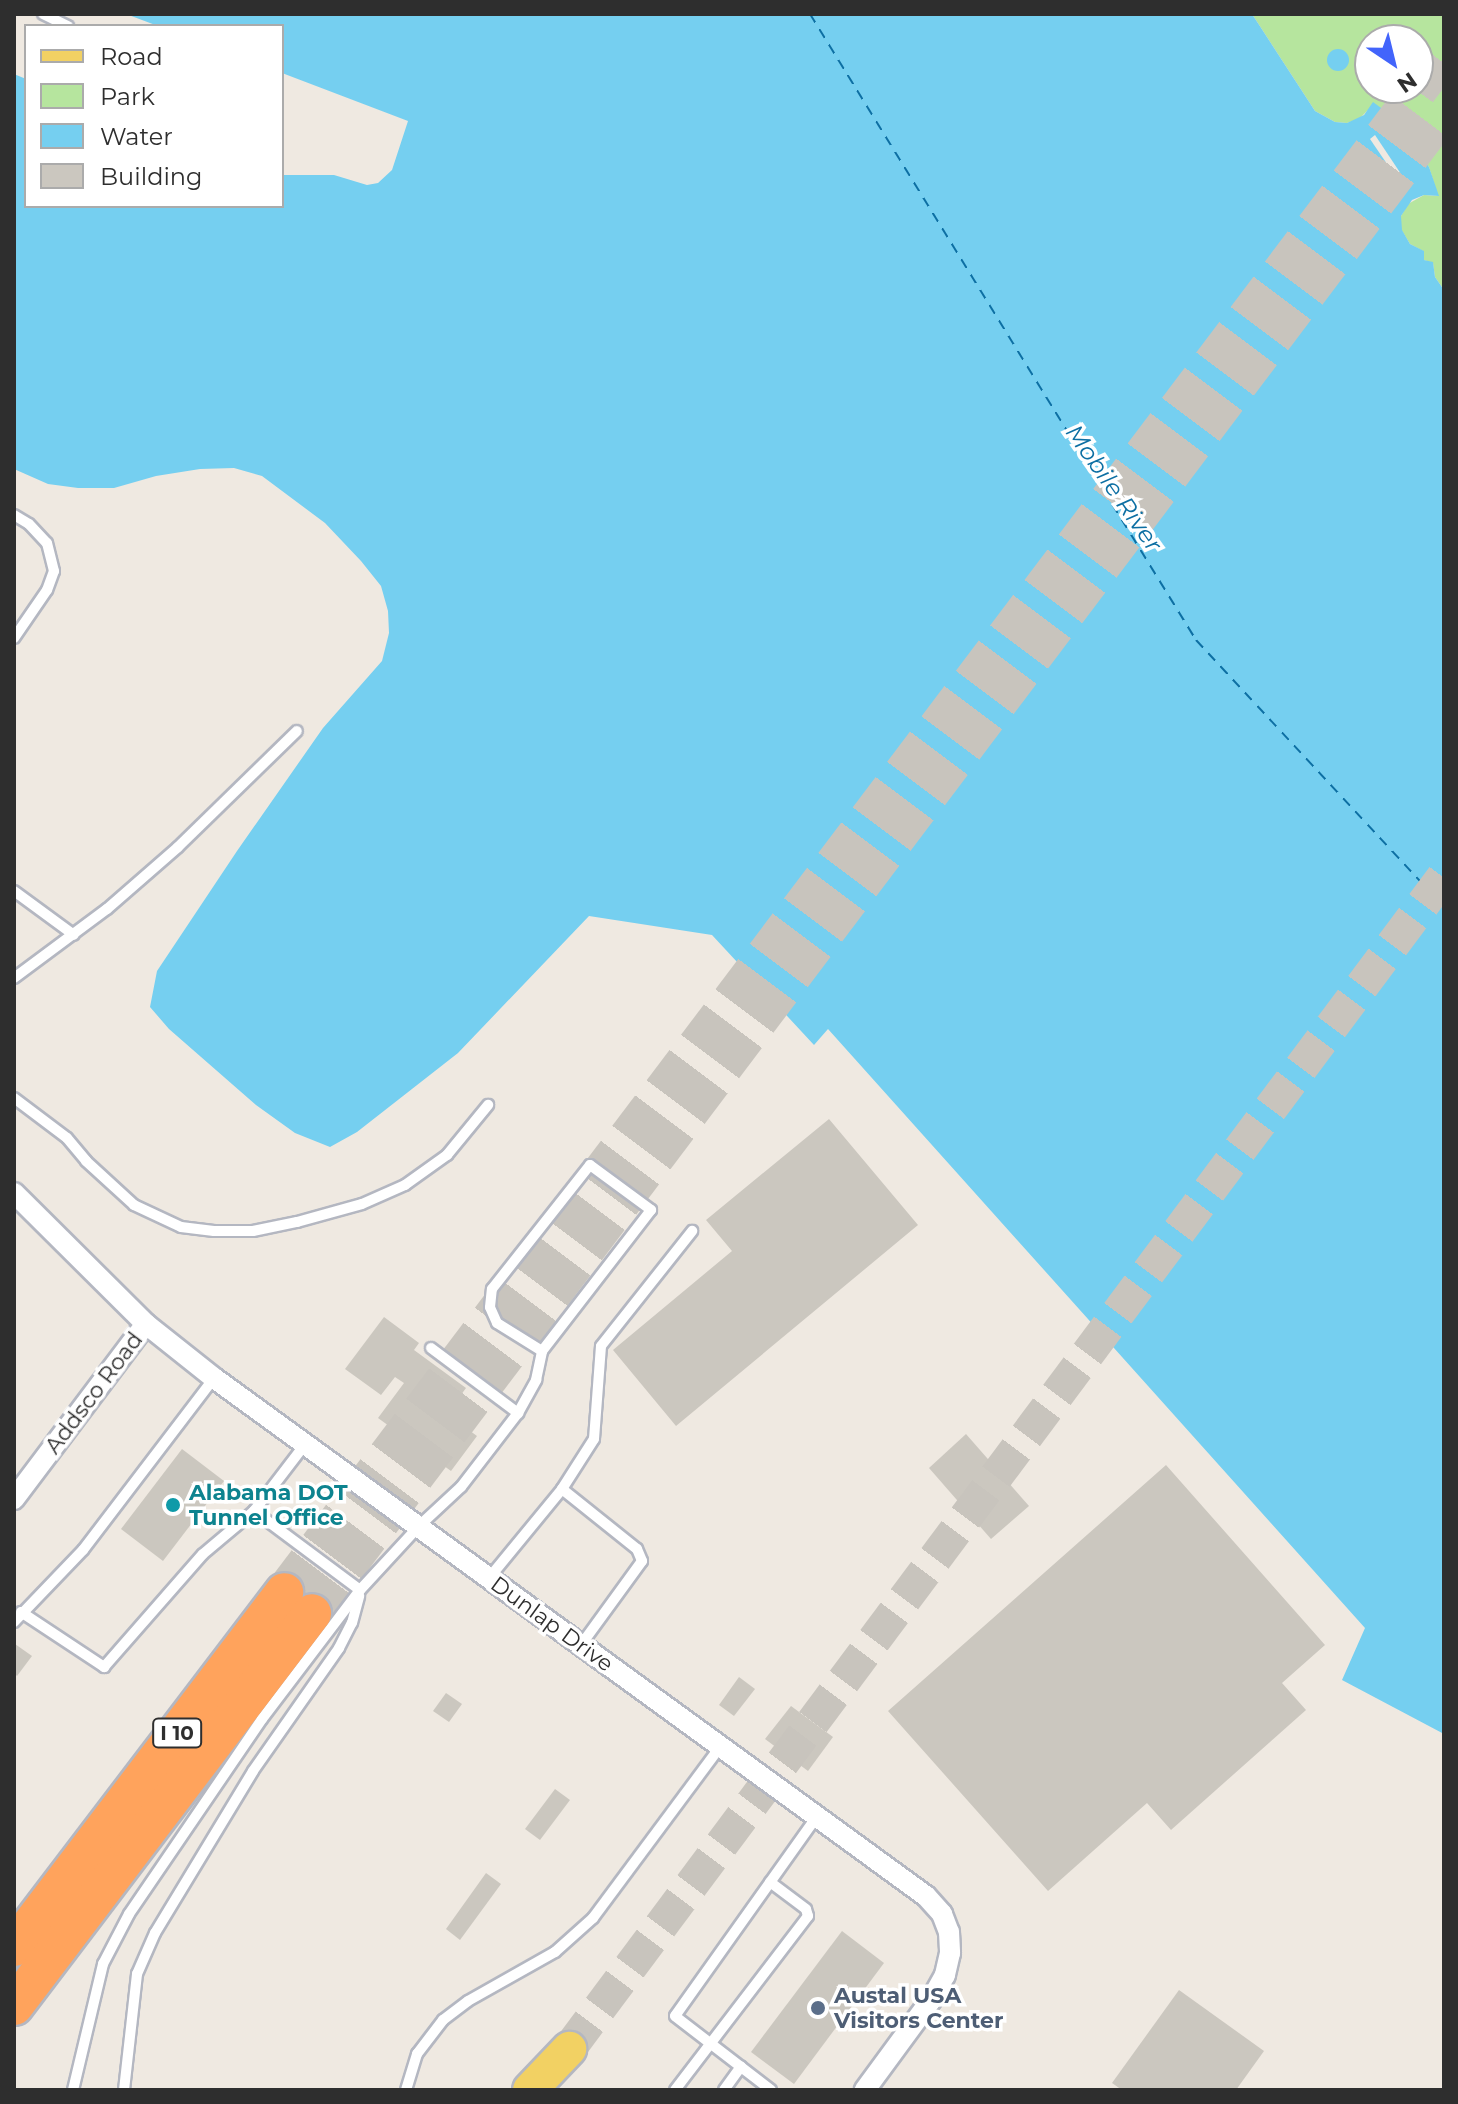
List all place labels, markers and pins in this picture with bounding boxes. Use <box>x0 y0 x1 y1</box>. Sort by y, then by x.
place label: Alabama DOT Tunnel Office <box>189 1479 348 1530</box>
marker: Alabama DOT Tunnel Office <box>164 1496 182 1514</box>
place label: Austal USA Visitors Center <box>834 1982 1003 2034</box>
marker: Austal USA Visitors Center <box>809 1999 827 2017</box>

